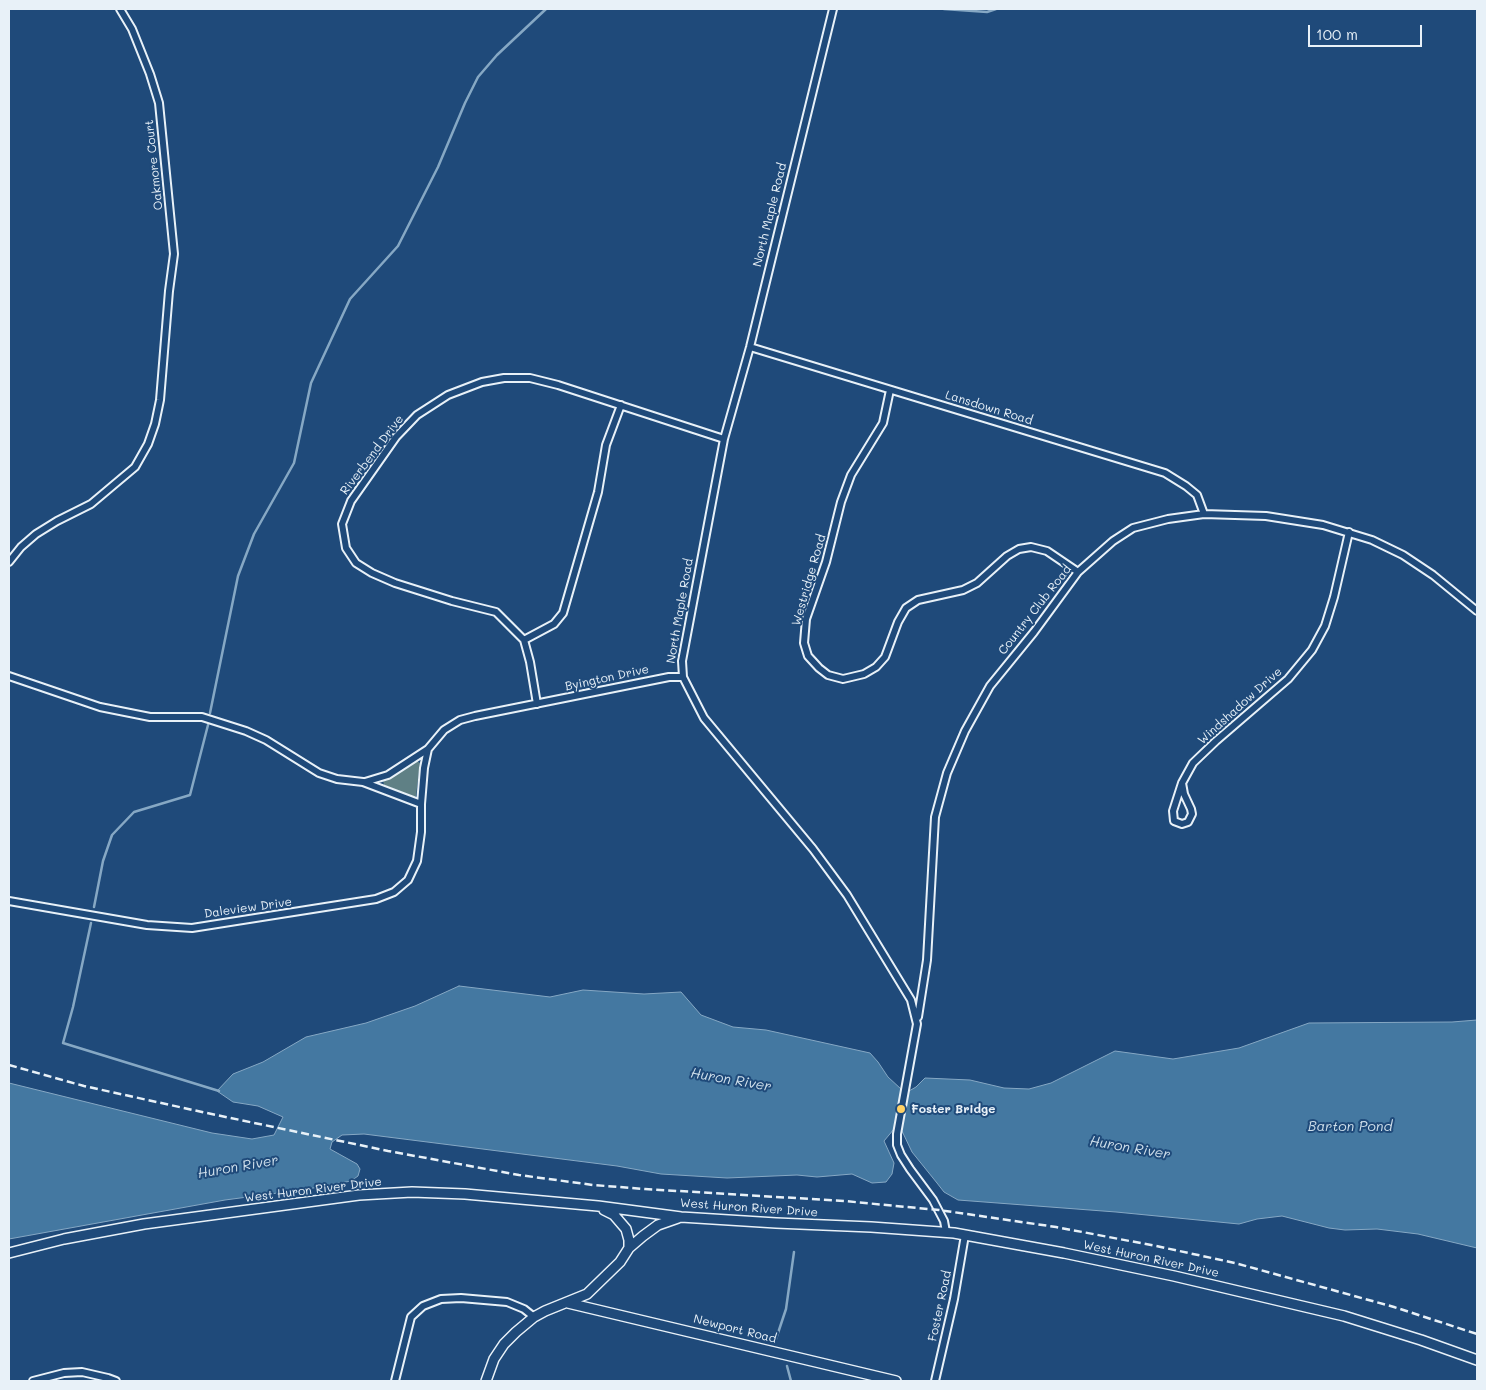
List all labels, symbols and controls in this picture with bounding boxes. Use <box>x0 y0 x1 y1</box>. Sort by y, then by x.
scale bar <box>1311 15 1425 47</box>
text: 100 m <box>1316 24 1358 44</box>
street label: Oakmore Court <box>142 119 166 211</box>
street label: North Maple Road <box>750 162 790 268</box>
street label: Lansdown Road <box>944 388 1034 428</box>
street label: Riverbend Drive <box>337 412 407 498</box>
street label: Westridge Road <box>789 533 829 627</box>
street label: North Maple Road <box>664 557 696 665</box>
street label: Country Club Road <box>996 562 1074 658</box>
street label: Byington Drive <box>564 662 650 694</box>
street label: Windshadow Drive <box>1195 664 1285 748</box>
street label: Daleview Drive <box>203 895 293 921</box>
water label: Huron River <box>689 1065 773 1095</box>
place label: Foster Bridge <box>911 1102 995 1116</box>
marker: Foster Bridge <box>895 1103 907 1115</box>
water label: Barton Pond <box>1308 1119 1392 1135</box>
water label: Huron River <box>1088 1133 1172 1163</box>
water label: Huron River <box>196 1152 280 1182</box>
street label: West Huron River Drive <box>243 1174 383 1206</box>
street label: West Huron River Drive <box>679 1196 819 1220</box>
street label: West Huron River Drive <box>1082 1238 1220 1280</box>
street label: Foster Road <box>925 1269 955 1343</box>
street label: Newport Road <box>692 1312 778 1346</box>

